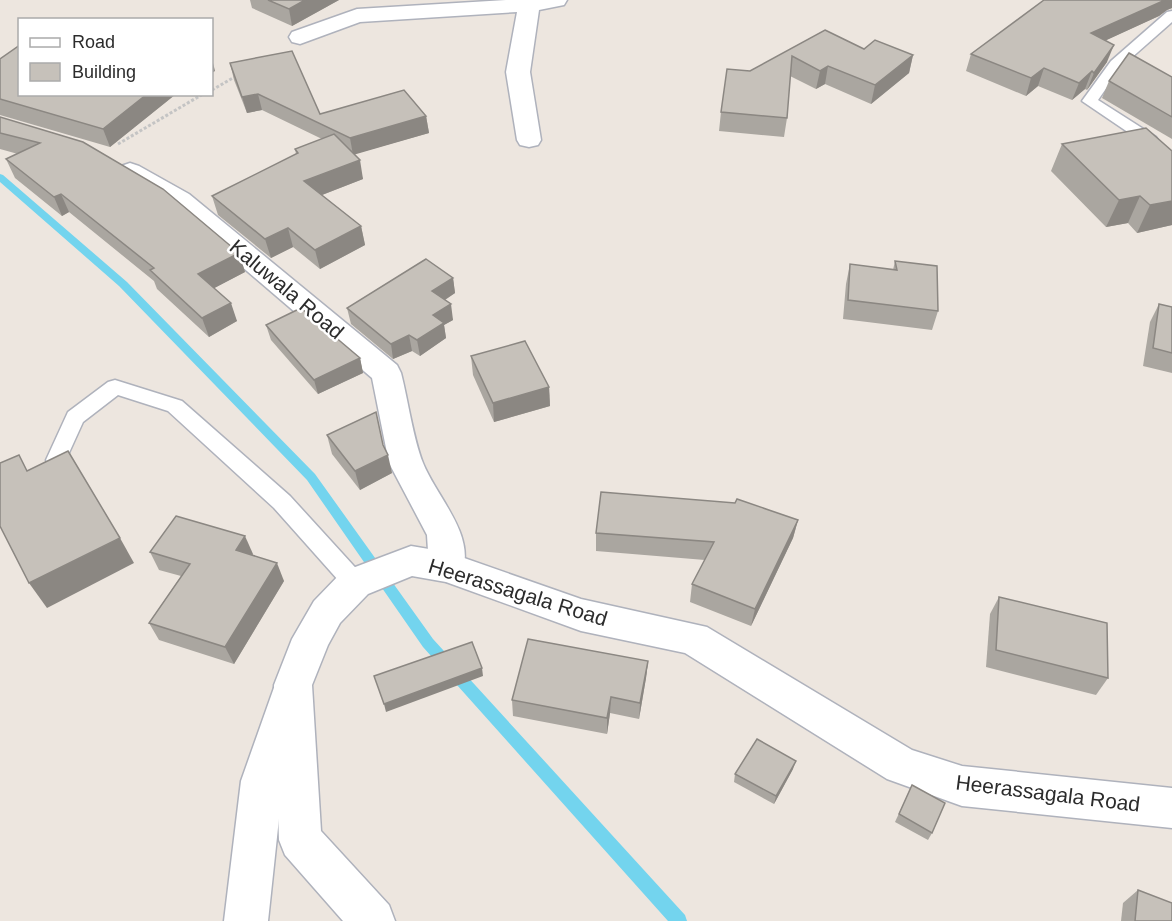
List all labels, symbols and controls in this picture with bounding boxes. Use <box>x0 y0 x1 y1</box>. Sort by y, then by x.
legend <box>18 18 213 96</box>
text: Road <box>72 32 115 52</box>
text: Building <box>72 62 136 82</box>
street label: Kaluwala Road <box>226 235 348 343</box>
street label: Heerassagala Road <box>426 554 610 630</box>
street label: Heerassagala Road <box>954 770 1142 816</box>

